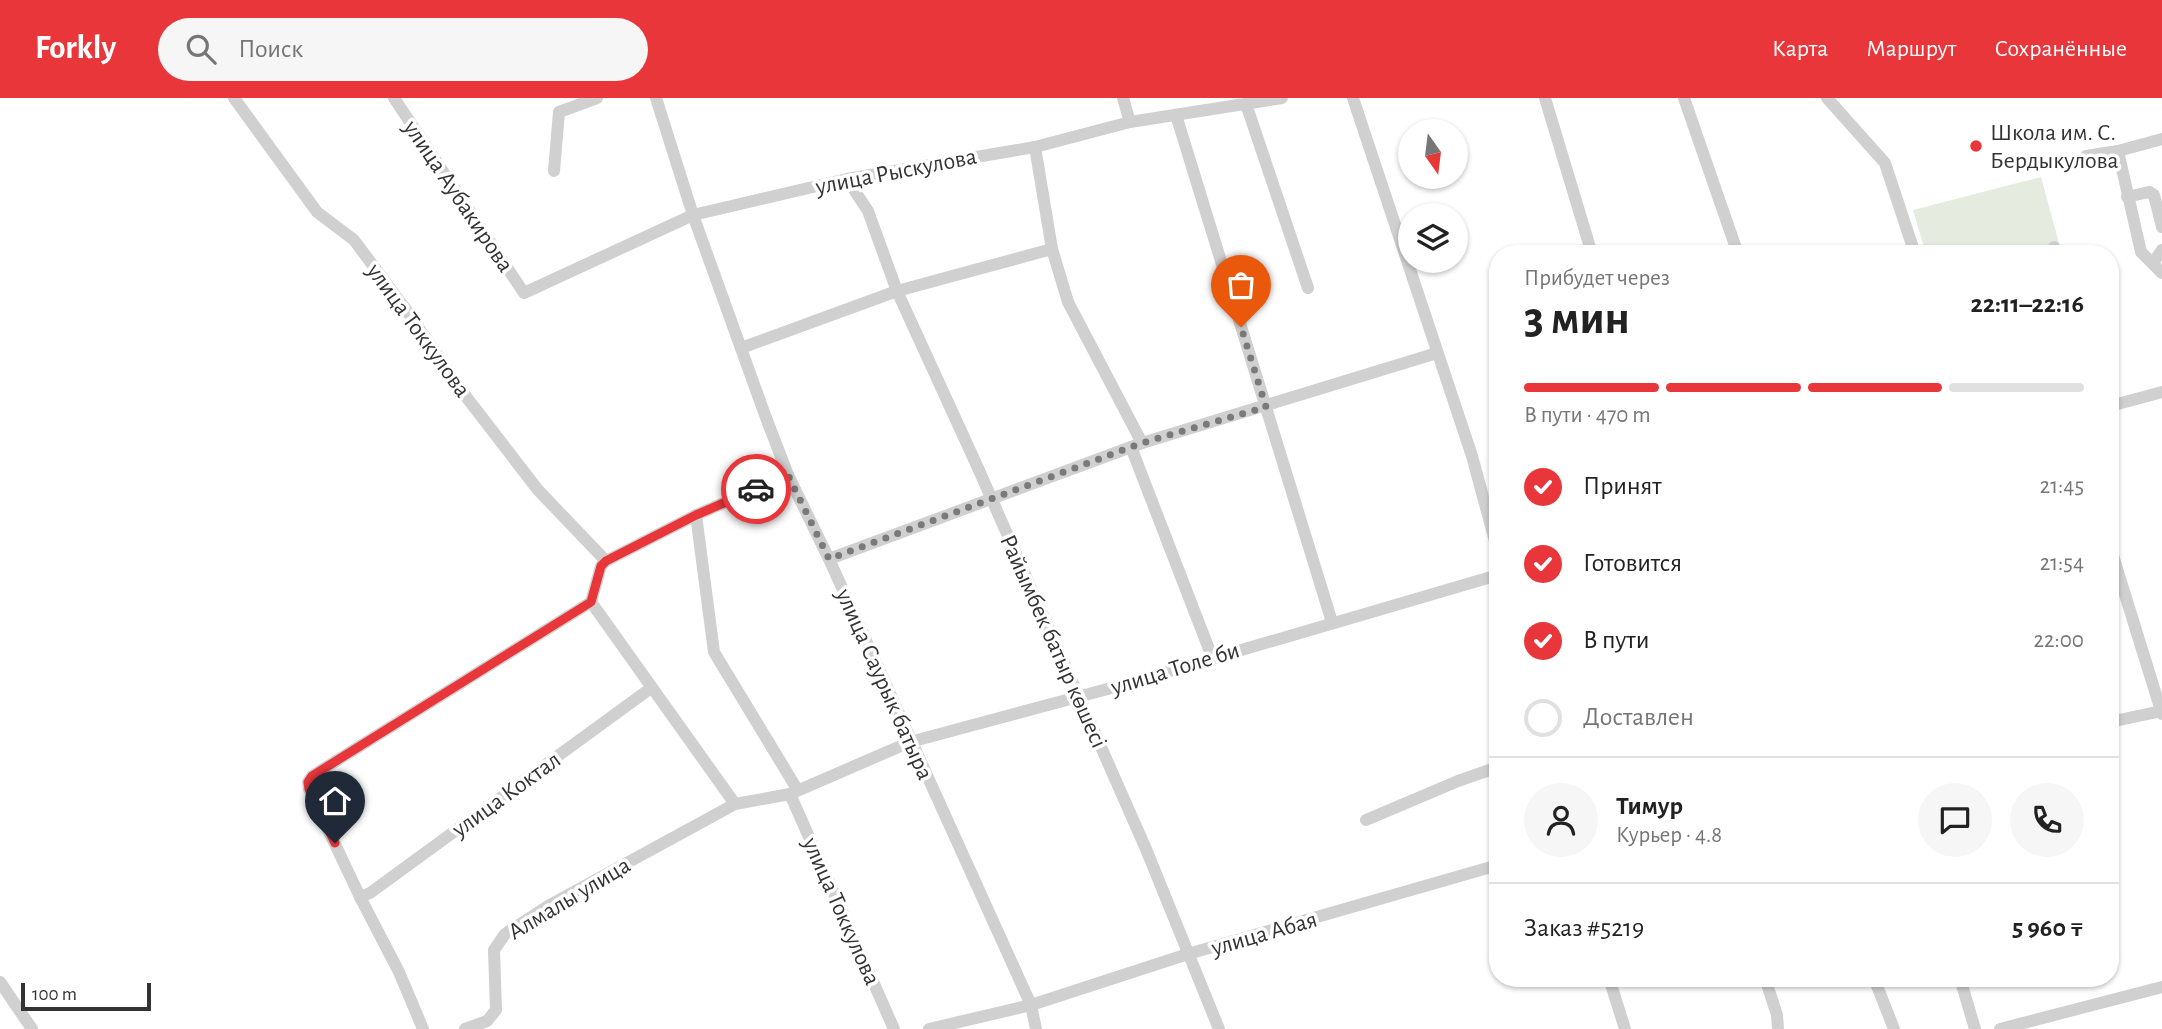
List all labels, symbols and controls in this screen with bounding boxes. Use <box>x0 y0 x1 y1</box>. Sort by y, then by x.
search box <box>158 18 648 81</box>
icon: search <box>182 30 220 68</box>
text: Forkly <box>35 32 116 65</box>
text: Поиск <box>238 36 303 62</box>
text: Карта <box>1772 37 1828 61</box>
text: Маршрут <box>1866 37 1956 61</box>
text: Сохранённые <box>1994 37 2127 61</box>
street label: улица Аубакирова <box>398 116 518 277</box>
north arrow <box>1398 119 1468 189</box>
map controls <box>1398 119 1468 273</box>
place label: Школа им. С. Бердыкулова <box>1990 121 2119 173</box>
marker: Школа им. С. Бердыкулова <box>1968 138 1984 154</box>
street label: улица Рыскулова <box>813 145 979 200</box>
button: layers <box>1398 203 1468 273</box>
pin <box>1211 255 1271 327</box>
street label: улица Токкулова <box>361 259 475 402</box>
icon: bag <box>1222 266 1260 304</box>
text: Прибудет через <box>1524 267 1670 290</box>
text: 22:11–22:16 <box>1970 291 2084 317</box>
text: 3 мин <box>1524 296 1630 342</box>
text: В пути · 470 m <box>1524 404 1651 427</box>
courier <box>721 454 791 524</box>
icon: check <box>1524 468 1562 506</box>
icon: car <box>737 470 775 508</box>
text: Принят <box>1583 473 1662 499</box>
text: 21:45 <box>2040 475 2084 498</box>
street label: Райымбек батыр көшесі <box>995 531 1111 751</box>
icon: check <box>1524 545 1562 583</box>
text: Готовится <box>1583 550 1682 576</box>
text: 21:54 <box>2040 552 2084 575</box>
street label: улица Саурык батыра <box>831 584 937 784</box>
icon: check <box>1524 622 1562 660</box>
text: В пути <box>1583 627 1649 653</box>
text: 22:00 <box>2034 629 2084 652</box>
street label: улица Толе би <box>1107 638 1242 700</box>
text: Доставлен <box>1583 704 1694 730</box>
street label: улица Коктал <box>447 748 565 843</box>
pin <box>305 771 365 843</box>
icon: home <box>316 782 354 820</box>
button: person <box>1524 783 1598 857</box>
button: chat <box>1918 783 1992 857</box>
button: phone <box>2010 783 2084 857</box>
text: Тимур <box>1616 793 1683 819</box>
text: Курьер · 4.8 <box>1616 824 1722 847</box>
street label: улица Токкулова <box>797 833 884 989</box>
street label: Алмалы улица <box>504 853 635 945</box>
street label: улица Абая <box>1208 907 1320 961</box>
text: Заказ #5219 <box>1524 915 1644 941</box>
text: 5 960 ₸ <box>2012 915 2084 941</box>
scale bar <box>21 980 150 1012</box>
text: 100 m <box>32 985 77 1004</box>

